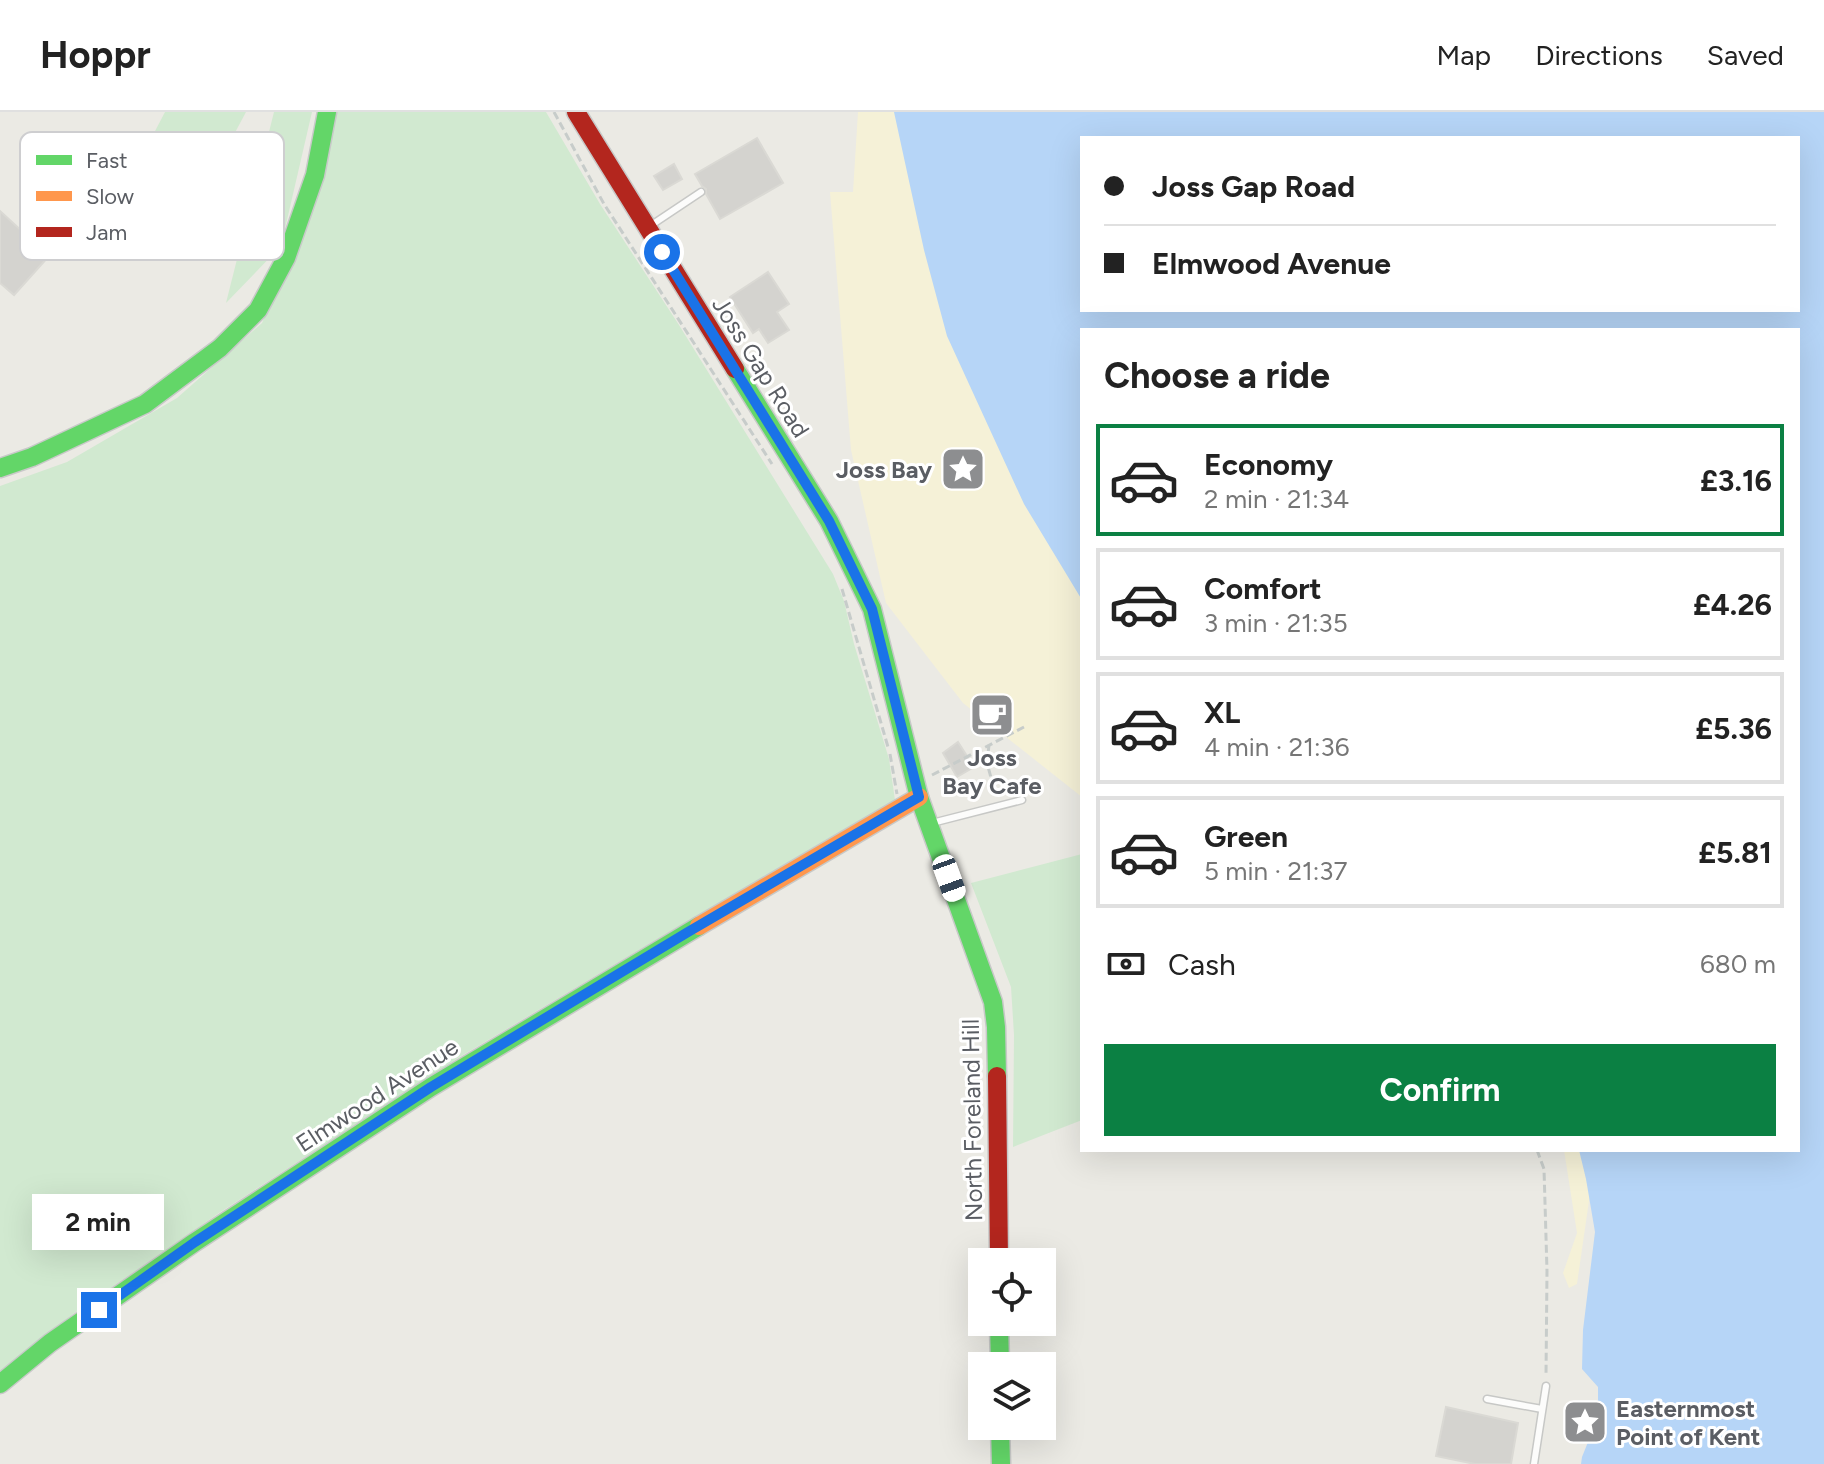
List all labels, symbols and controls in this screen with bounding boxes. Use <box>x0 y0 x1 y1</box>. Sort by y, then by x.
text: Hoppr <box>40 32 151 78</box>
text: Map <box>1437 38 1491 72</box>
text: Directions <box>1535 38 1663 72</box>
text: Saved <box>1707 38 1784 72</box>
legend <box>20 132 284 260</box>
text: Fast <box>86 147 128 174</box>
text: Joss Gap Road <box>1152 168 1355 205</box>
text: Slow <box>86 183 135 210</box>
text: Jam <box>86 219 127 246</box>
route start <box>644 234 680 270</box>
text: Elmwood Avenue <box>1152 245 1391 282</box>
street label: Joss Gap Road <box>706 291 816 443</box>
text: Choose a ride <box>1104 354 1330 397</box>
icon: car <box>1108 444 1180 516</box>
place icon: Joss Bay <box>939 445 987 493</box>
text: Economy <box>1204 446 1333 483</box>
place label: Joss Bay <box>836 455 932 484</box>
text: £3.16 <box>1700 462 1772 499</box>
text: 2 min · 21:34 <box>1204 483 1349 515</box>
icon: car <box>1108 568 1180 640</box>
text: Comfort <box>1204 570 1322 607</box>
text: £4.26 <box>1693 586 1772 623</box>
text: 3 min · 21:35 <box>1204 607 1348 639</box>
cafe icon: Joss Bay Cafe <box>968 691 1016 739</box>
icon: car <box>1108 692 1180 764</box>
text: XL <box>1204 694 1240 731</box>
text: £5.36 <box>1695 710 1772 747</box>
text: 4 min · 21:36 <box>1204 731 1349 763</box>
place label: Joss Bay Cafe <box>942 743 1042 800</box>
icon: car <box>1108 816 1180 888</box>
text: Green <box>1204 818 1288 855</box>
text: £5.81 <box>1698 834 1772 871</box>
car <box>930 851 968 905</box>
text: 5 min · 21:37 <box>1204 855 1347 887</box>
icon: cash <box>1104 942 1148 986</box>
text: Cash <box>1168 946 1236 983</box>
text: 680 m <box>1700 948 1776 980</box>
street label: North Foreland Hill <box>956 1019 988 1221</box>
street label: Elmwood Avenue <box>291 1032 463 1158</box>
button: Confirm <box>1104 1044 1776 1136</box>
callout: 2 min <box>33 1194 165 1250</box>
text: 2 min <box>65 1206 131 1238</box>
map controls <box>968 1248 1056 1440</box>
button: locate <box>968 1248 1056 1336</box>
route end <box>81 1292 117 1328</box>
button: layers <box>968 1352 1056 1440</box>
place label: Easternmost Point of Kent <box>1616 1394 1760 1451</box>
place icon: Easternmost Point of Kent <box>1561 1398 1609 1446</box>

